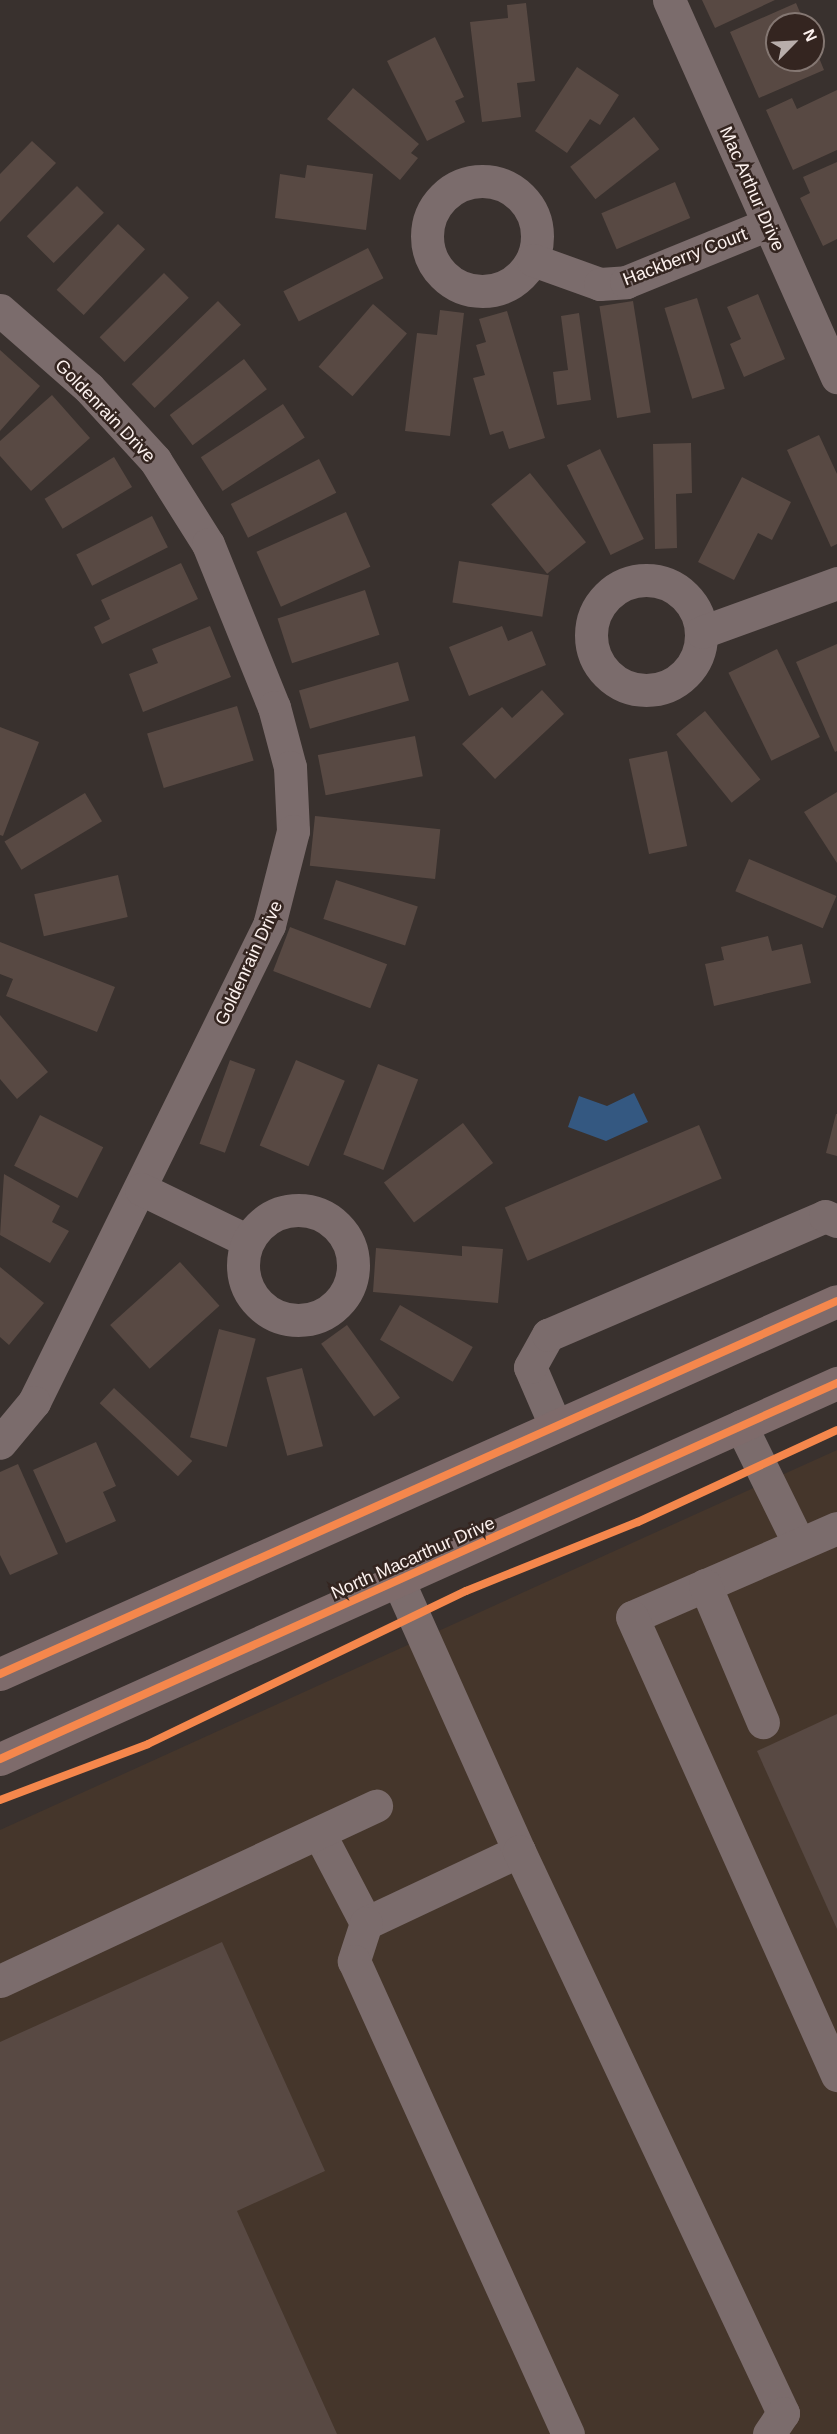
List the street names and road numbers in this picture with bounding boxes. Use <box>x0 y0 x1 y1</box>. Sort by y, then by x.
street label: Mac Arthur Drive <box>715 123 789 255</box>
street label: Hackberry Court <box>620 223 750 291</box>
street label: Goldenrain Drive <box>50 355 160 467</box>
street label: Goldenrain Drive <box>211 897 287 1029</box>
street label: North Macarthur Drive <box>328 1512 498 1604</box>

